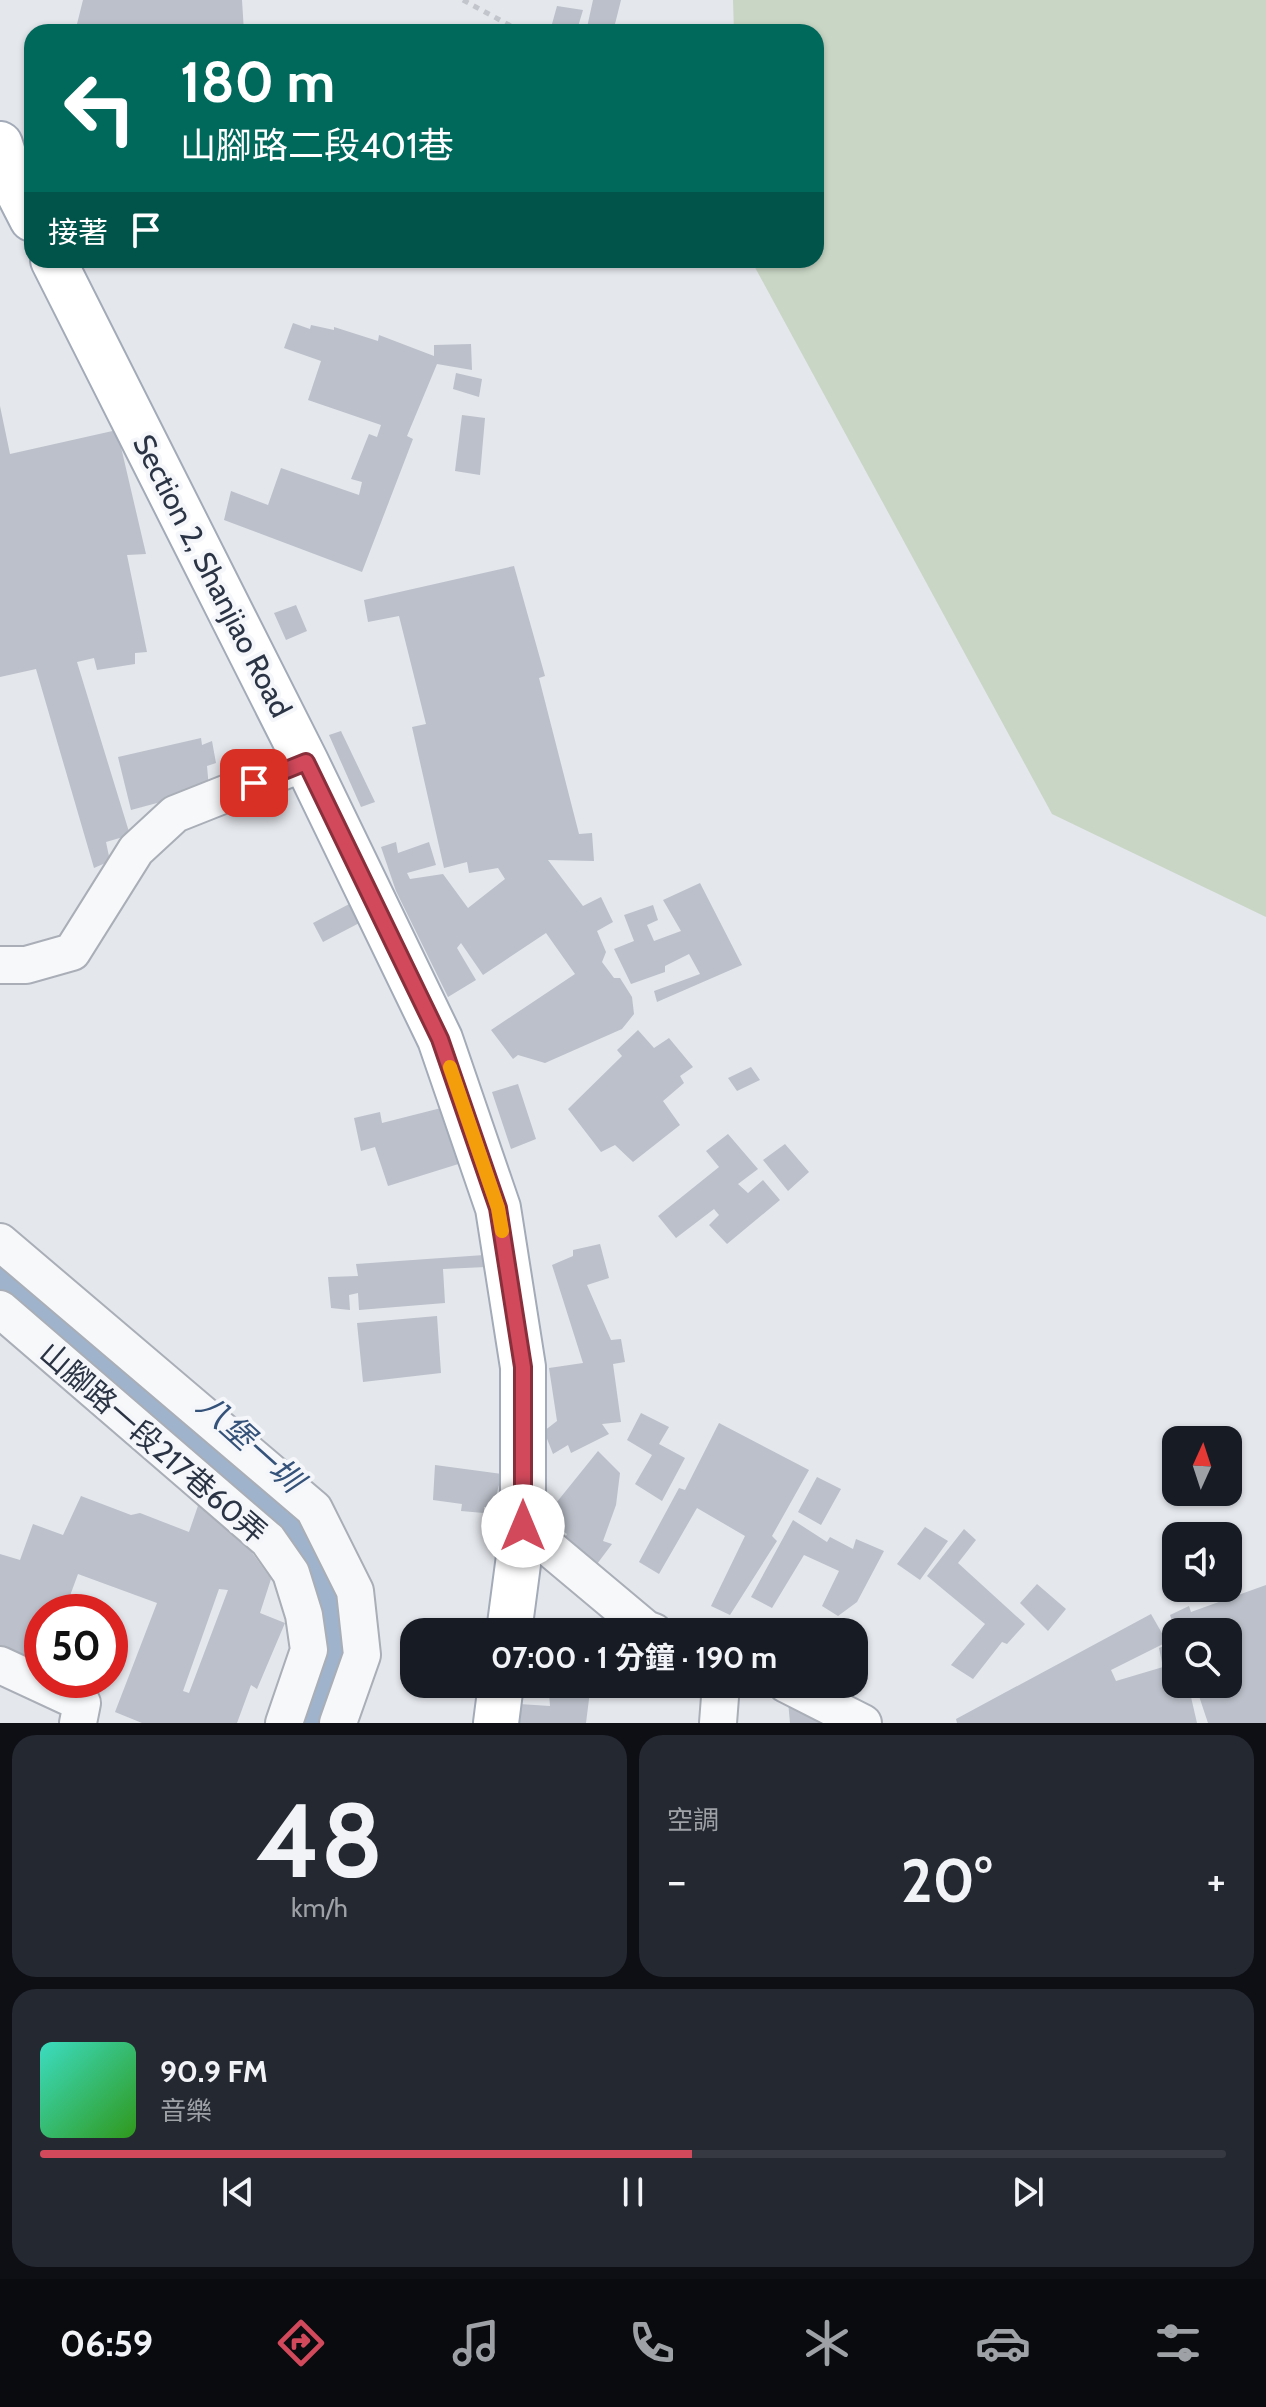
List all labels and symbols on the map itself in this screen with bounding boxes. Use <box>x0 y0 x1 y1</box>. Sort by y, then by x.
street label: Section 2, Shanjiao Road <box>125 428 300 723</box>
pin <box>220 749 288 817</box>
street label: 山腳路一段217巷60弄 <box>32 1334 274 1551</box>
water label: 八堡一圳 <box>190 1385 314 1503</box>
north arrow <box>1162 1426 1242 1506</box>
position arrow <box>481 1484 565 1568</box>
speed limit sign: 50 <box>24 1594 128 1698</box>

